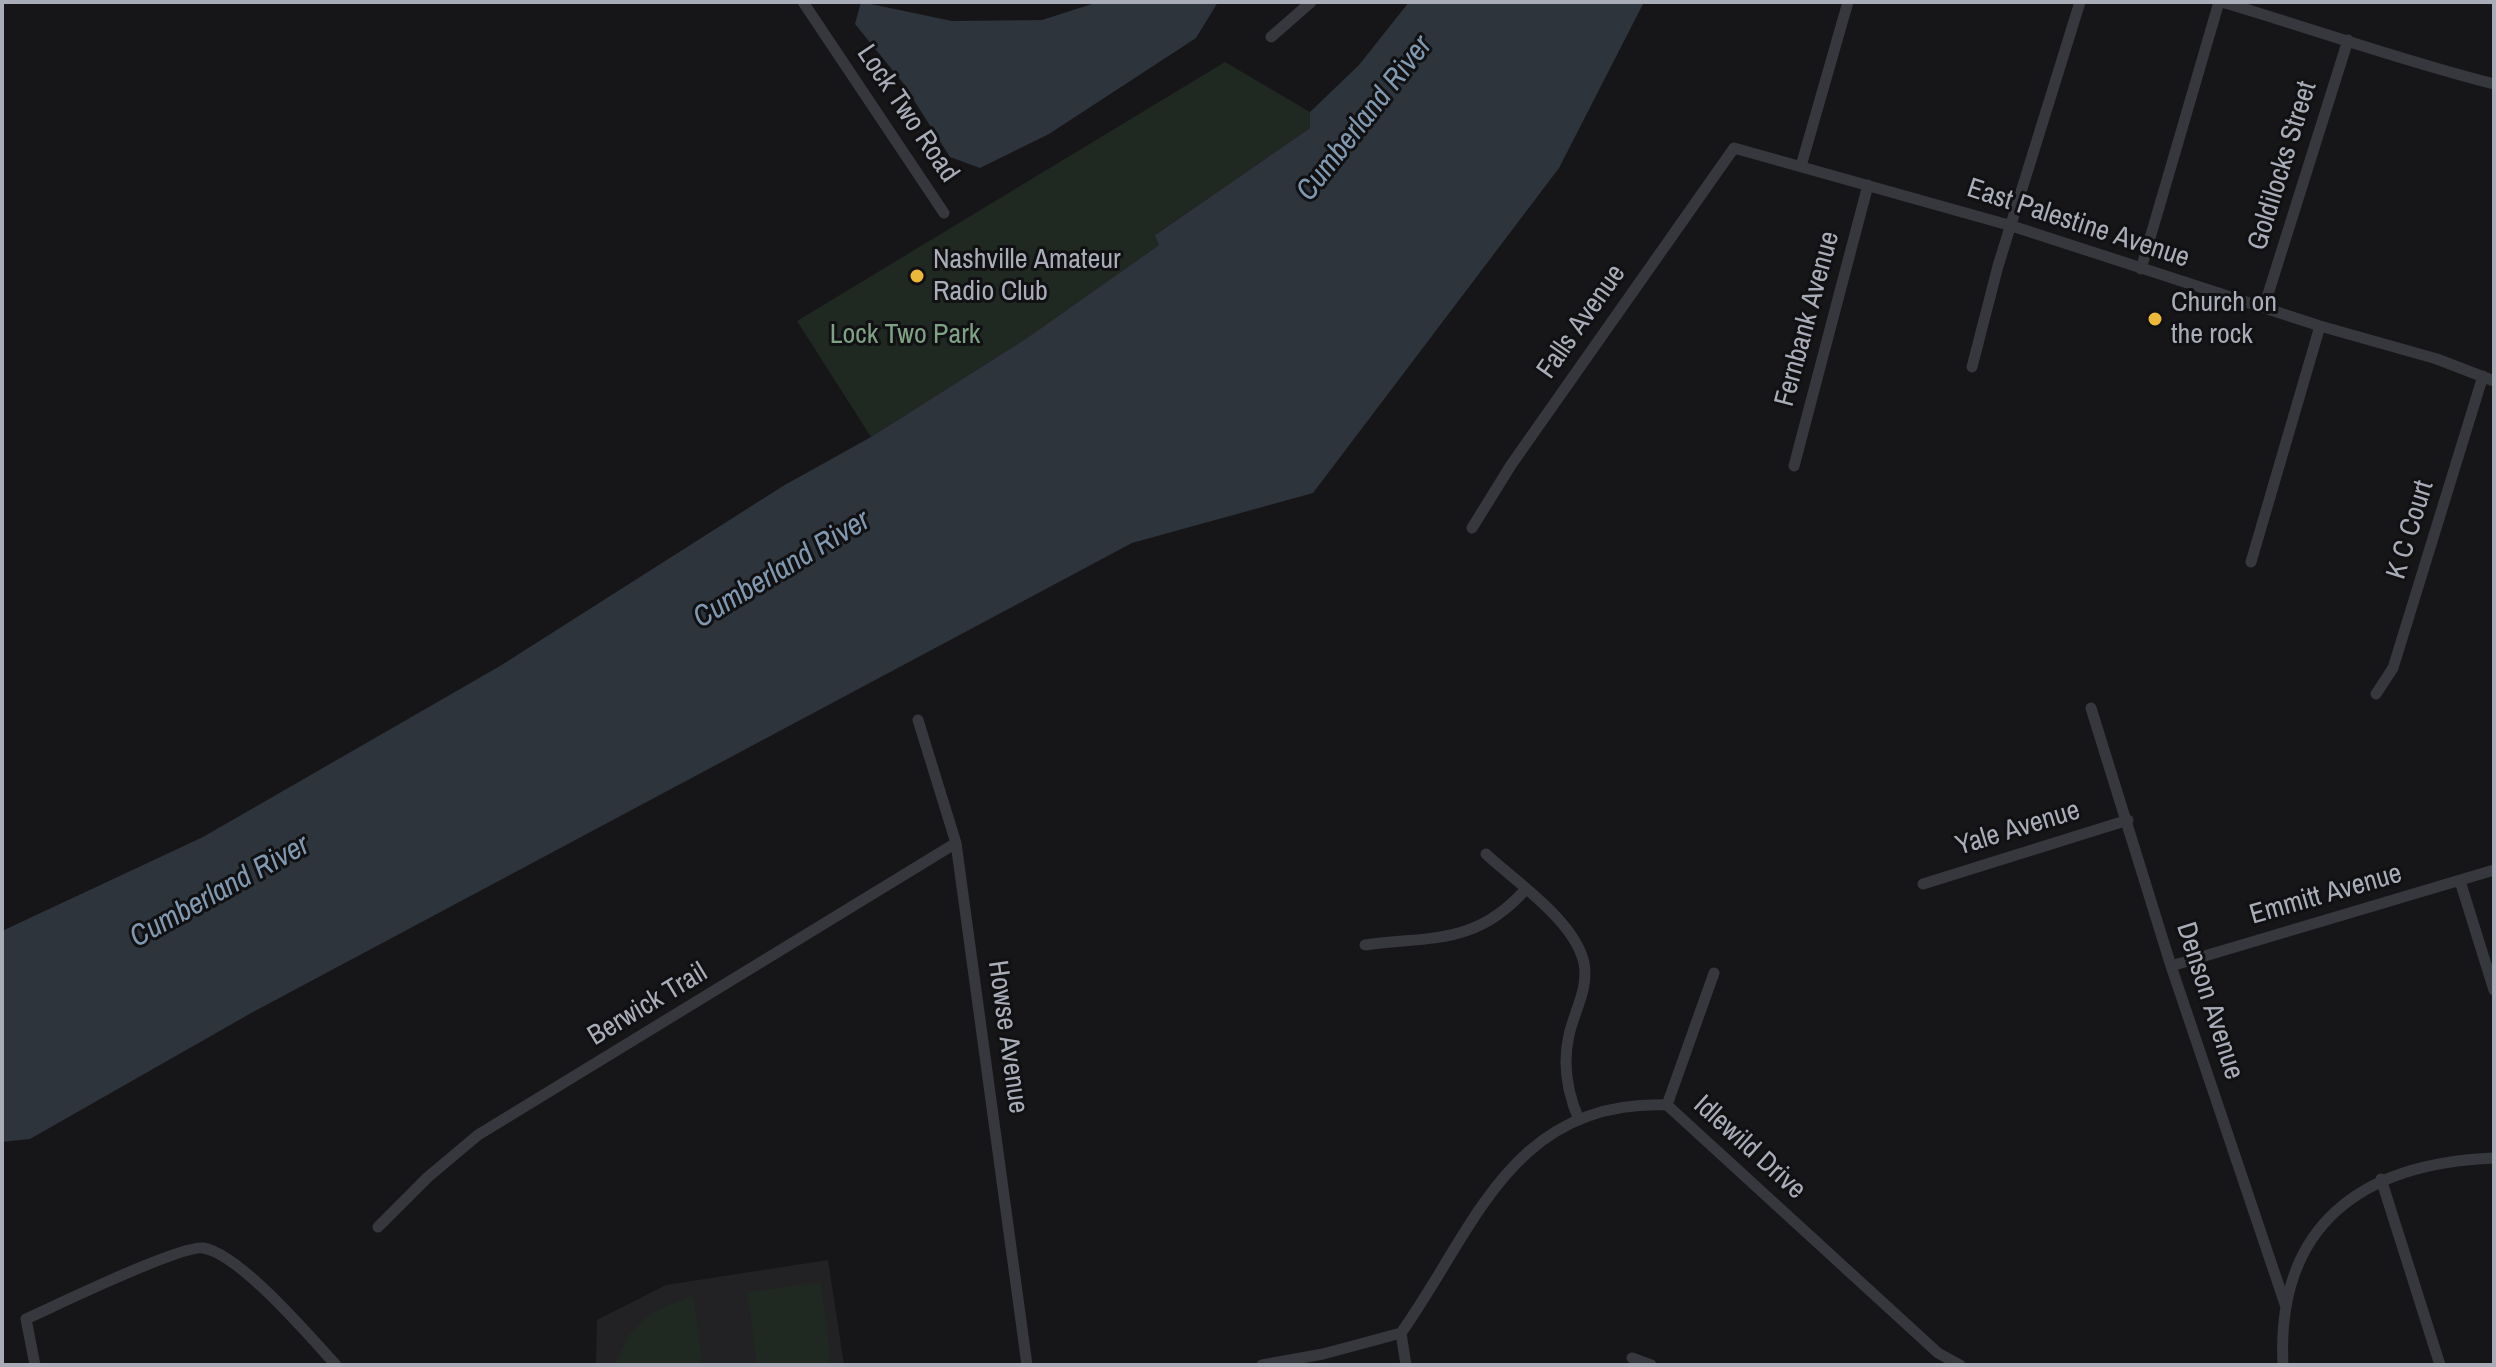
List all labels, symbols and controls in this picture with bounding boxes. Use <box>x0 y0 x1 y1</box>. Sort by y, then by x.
water label: Cumberland River <box>1289 29 1441 209</box>
street label: Lock Two Road <box>849 39 965 189</box>
street label: Goldilocks Street <box>2241 77 2325 255</box>
street label: East Palestine Avenue <box>1963 172 2193 276</box>
street label: Fernbank Avenue <box>1769 228 1847 410</box>
place label: Nashville Amateur Radio Club <box>933 243 1121 309</box>
street label: Falls Avenue <box>1531 259 1633 385</box>
marker: Nashville Amateur Radio Club <box>908 267 926 285</box>
place label: Church on the rock <box>2171 286 2277 352</box>
marker: Church on the rock <box>2146 310 2164 328</box>
park label: Lock Two Park <box>830 318 980 352</box>
street label: K C Court <box>2380 477 2442 583</box>
water label: Cumberland River <box>687 503 877 637</box>
street label: Yale Avenue <box>1952 794 2084 864</box>
water label: Cumberland River <box>124 828 316 956</box>
street label: Emmitt Avenue <box>2246 857 2406 933</box>
street label: Denson Avenue <box>2168 918 2250 1084</box>
street label: Berwick Trail <box>582 956 714 1054</box>
street label: Howse Avenue <box>980 958 1034 1116</box>
street label: Idlewild Drive <box>1686 1089 1812 1207</box>

